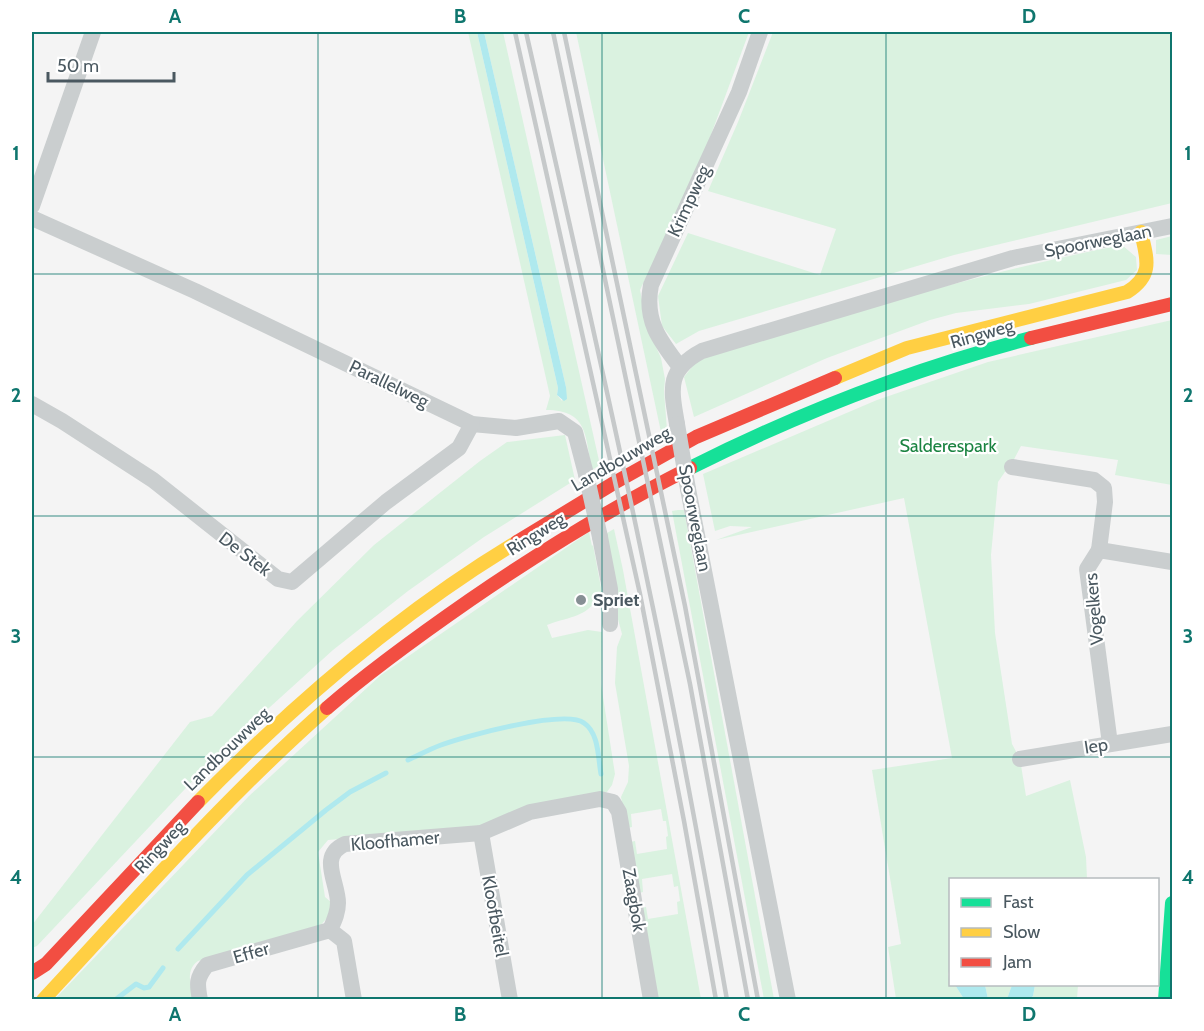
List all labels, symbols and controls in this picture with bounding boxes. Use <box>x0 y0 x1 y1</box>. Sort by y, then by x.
text: A <box>169 4 182 28</box>
text: B <box>454 4 466 28</box>
text: C <box>738 4 750 28</box>
text: D <box>1022 4 1036 28</box>
scale bar <box>48 45 174 83</box>
text: 50 m <box>57 55 99 77</box>
text: 1 <box>12 141 20 165</box>
text: 1 <box>1184 141 1192 165</box>
street label: Krimpweg <box>663 161 716 240</box>
street label: Spoorweglaan <box>1043 220 1153 262</box>
street label: Ringweg <box>948 314 1017 353</box>
street label: Parallelweg <box>346 355 433 413</box>
text: 2 <box>11 383 21 407</box>
text: 2 <box>1183 383 1193 407</box>
street label: Landbouwweg <box>567 421 676 496</box>
park label: Salderespark <box>899 435 997 457</box>
street label: Spoorweglaan <box>674 463 716 573</box>
street label: Ringweg <box>503 507 570 560</box>
street label: De Stek <box>215 527 276 581</box>
street label: Vogelkers <box>1080 572 1108 646</box>
place label: Spriet <box>593 589 639 611</box>
marker: Spriet <box>574 593 588 607</box>
text: 3 <box>11 624 21 648</box>
text: 3 <box>1183 624 1193 648</box>
street label: Landbouwweg <box>179 702 275 796</box>
street label: Iep <box>1083 733 1109 759</box>
street label: Ringweg <box>130 815 191 878</box>
street label: Kloofhamer <box>350 826 441 856</box>
text: 4 <box>10 865 22 889</box>
text: 4 <box>1182 865 1194 889</box>
street label: Zaagbok <box>618 867 651 934</box>
street label: Kloofbeitel <box>477 873 513 959</box>
legend <box>949 878 1159 986</box>
text: Fast <box>1003 891 1034 913</box>
text: Slow <box>1003 921 1040 943</box>
street label: Effer <box>230 937 272 969</box>
text: Jam <box>1002 951 1032 973</box>
text: A <box>169 1002 182 1026</box>
text: B <box>454 1002 466 1026</box>
text: C <box>738 1002 750 1026</box>
text: D <box>1022 1002 1036 1026</box>

